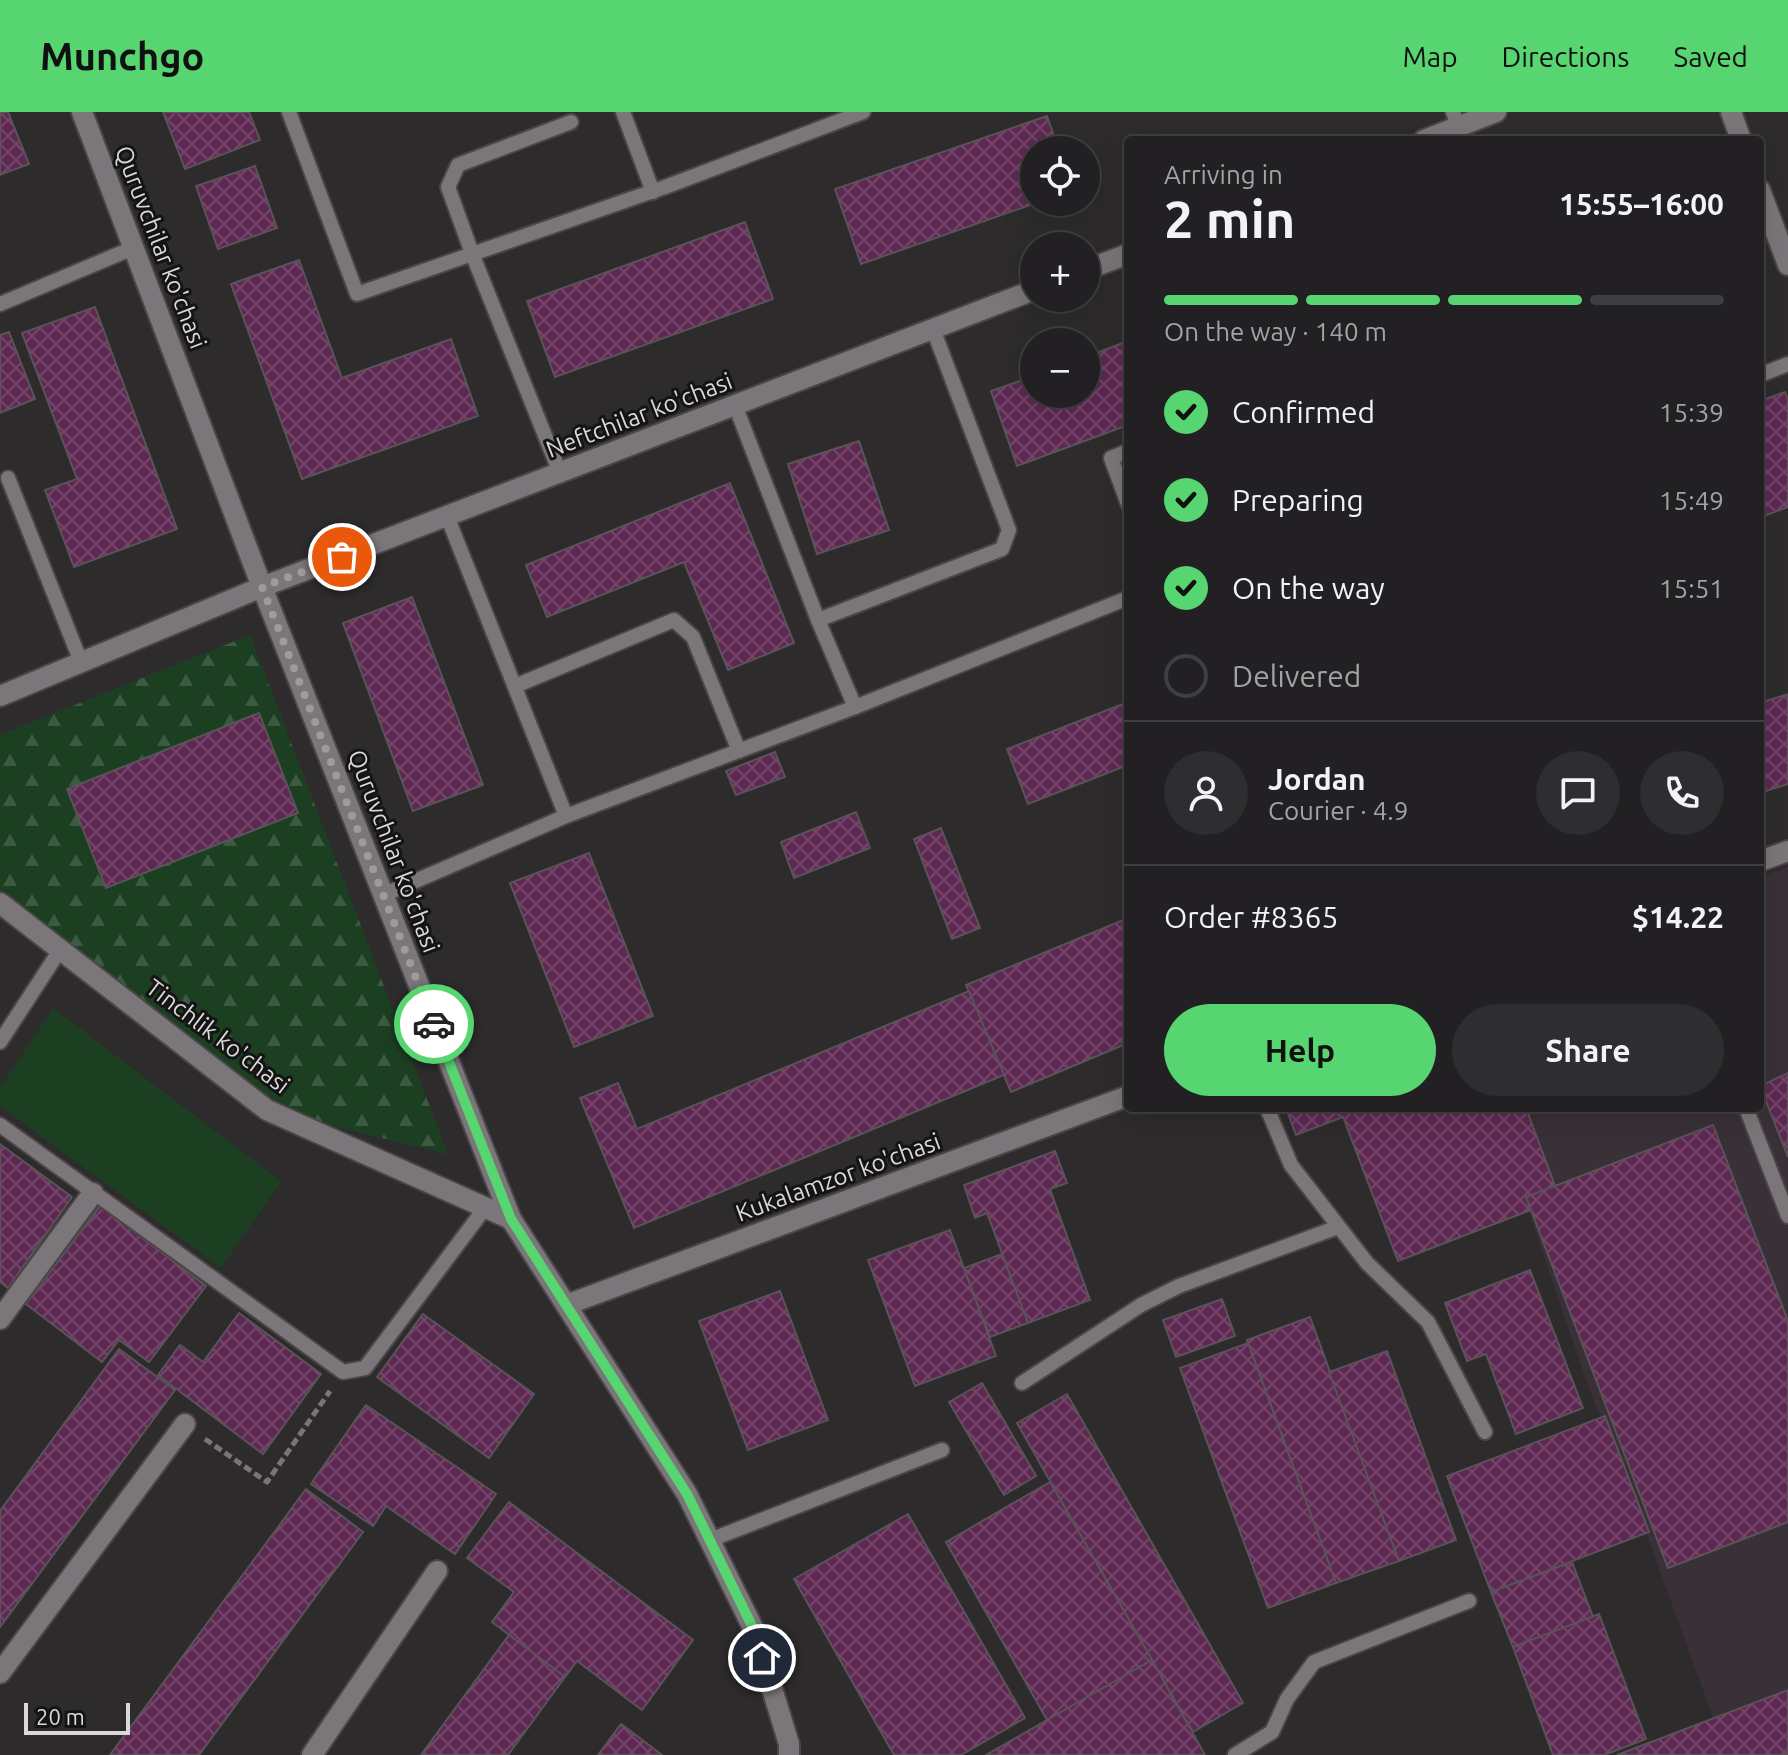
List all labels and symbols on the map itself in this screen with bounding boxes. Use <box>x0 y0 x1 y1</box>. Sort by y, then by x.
street label: Quruvchilar ko'chasi <box>110 142 212 352</box>
street label: Neftchilar ko'chasi <box>542 367 736 463</box>
pin <box>308 523 376 591</box>
street label: Quruvchilar ko'chasi <box>343 746 445 956</box>
street label: Tinchlik ko'chasi <box>141 973 295 1099</box>
courier <box>394 984 474 1064</box>
street label: Kukalamzor ko'chasi <box>732 1127 944 1227</box>
pin <box>728 1624 796 1692</box>
scale bar <box>24 1699 130 1735</box>

